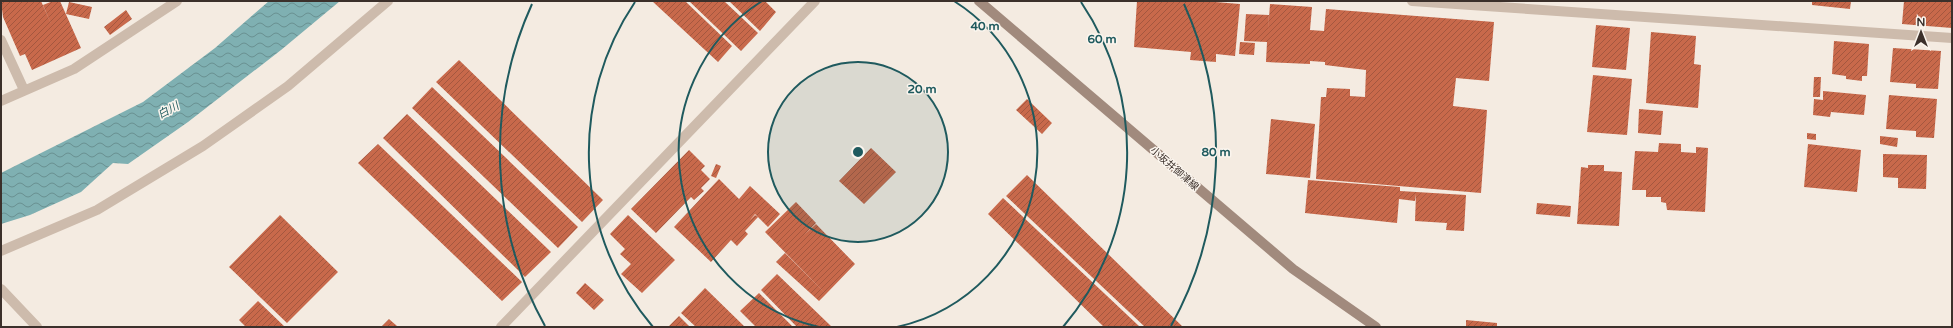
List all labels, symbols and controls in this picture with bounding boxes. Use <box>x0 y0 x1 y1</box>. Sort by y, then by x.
north arrow <box>1901 12 1941 52</box>
text: N <box>1917 16 1925 29</box>
text: 40 m <box>970 19 1000 33</box>
text: 60 m <box>1087 32 1117 46</box>
text: 20 m <box>907 82 937 96</box>
water label: 白川 <box>155 99 182 121</box>
centre of rings <box>851 145 865 159</box>
street label: 小坂井御津線 <box>1148 145 1201 193</box>
text: 80 m <box>1201 145 1231 159</box>

